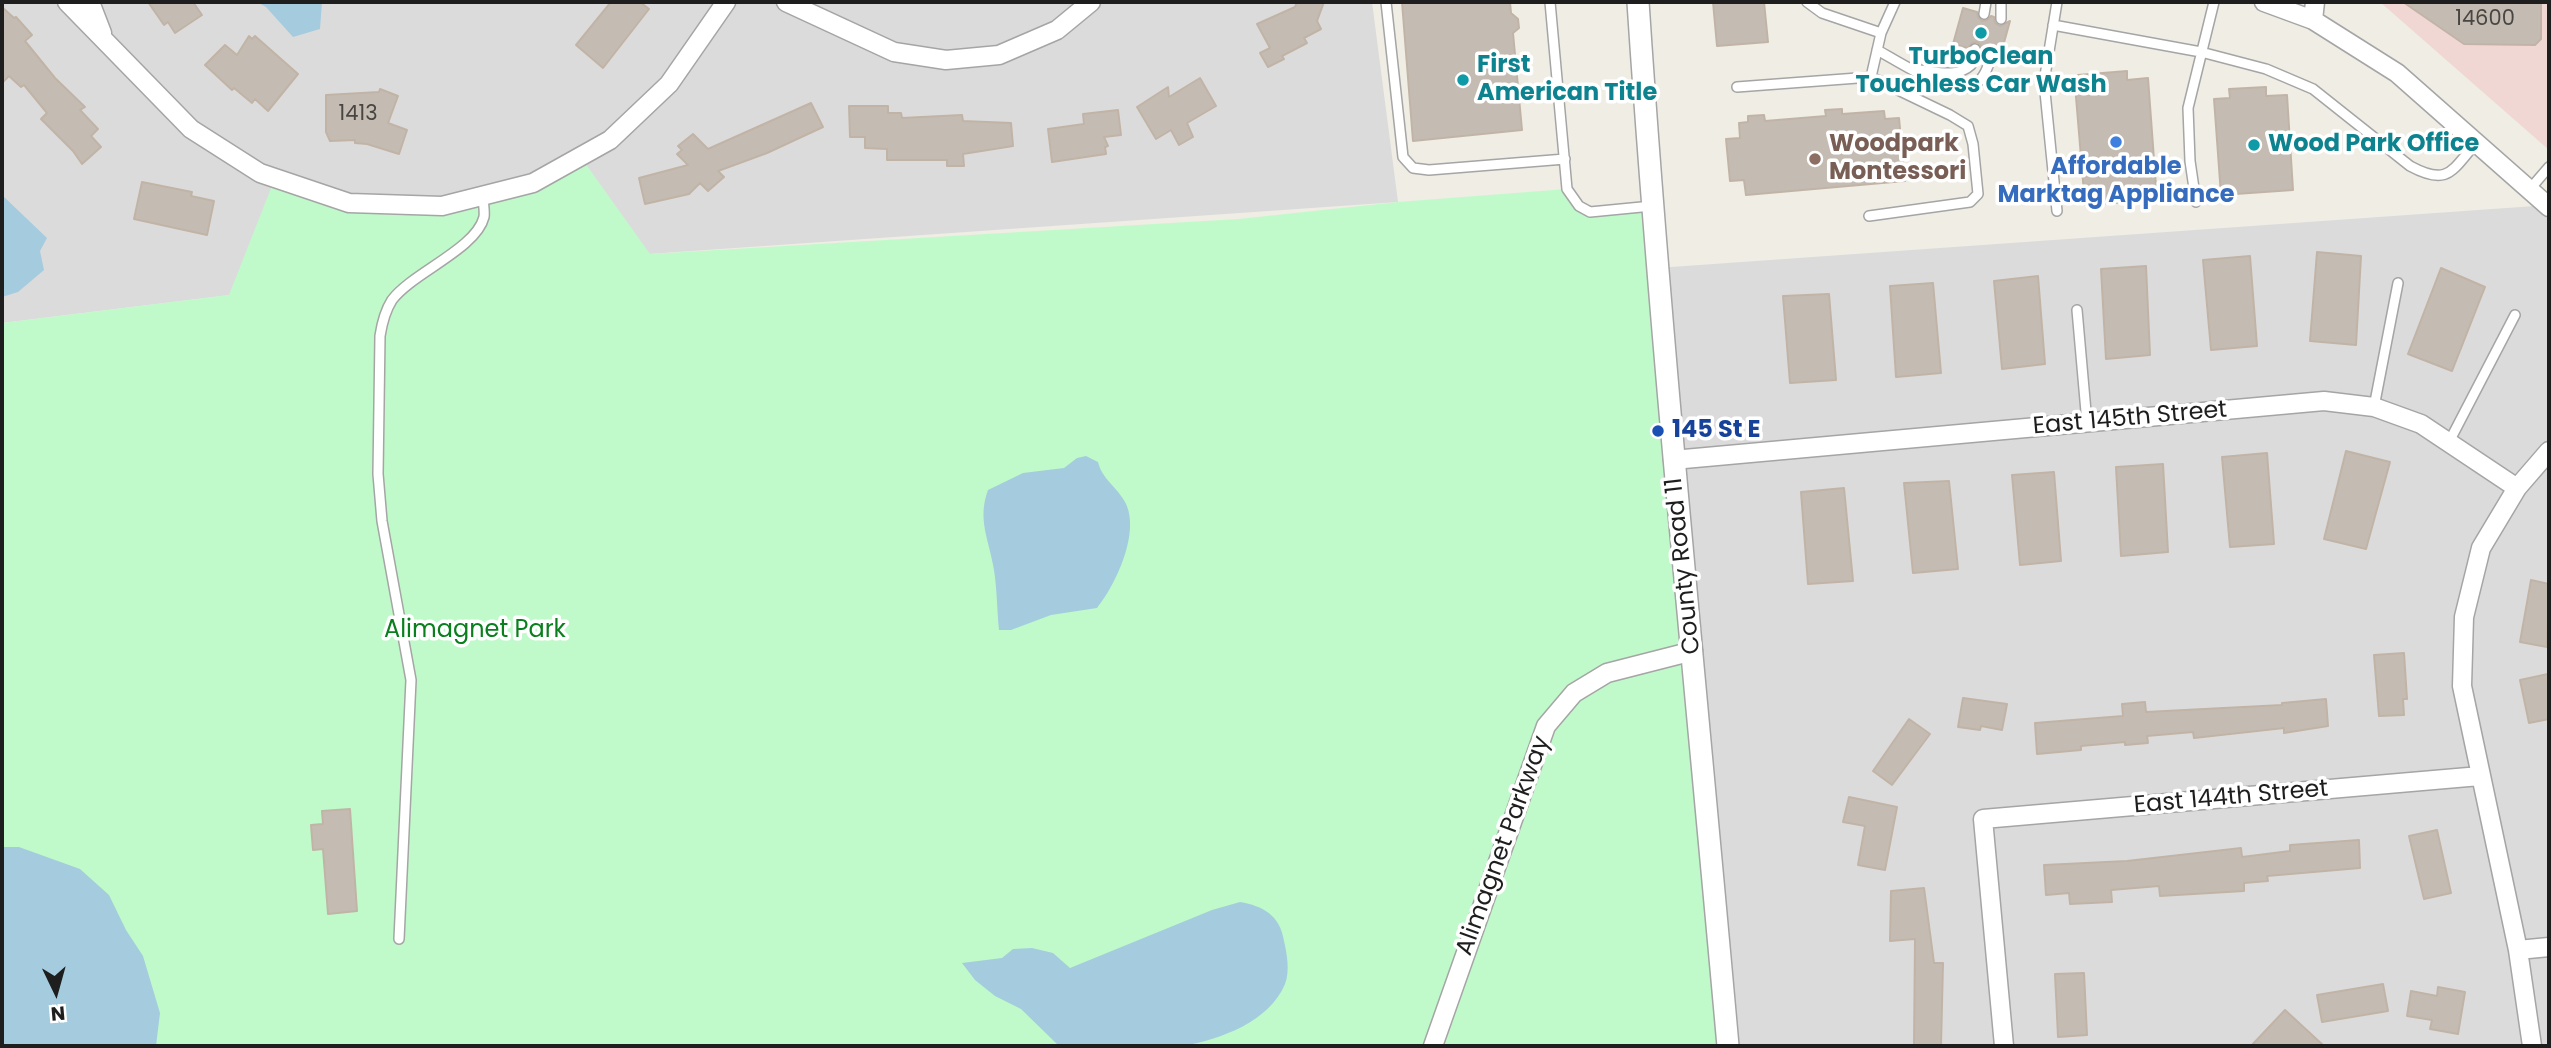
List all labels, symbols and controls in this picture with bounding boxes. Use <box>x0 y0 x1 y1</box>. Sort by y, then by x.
house number: 14600 <box>2455 7 2515 33</box>
marker: TurboClean Touchless Car Wash <box>1973 25 1989 41</box>
place label: TurboClean Touchless Car Wash <box>1855 44 2107 100</box>
place label: First American Title <box>1477 52 1657 108</box>
marker: First American Title <box>1455 72 1471 88</box>
house number: 1413 <box>338 102 378 128</box>
place label: Woodpark Montessori <box>1829 131 1966 187</box>
place label: Wood Park Office <box>2268 131 2479 159</box>
marker: Affordable Marktag Appliance <box>2108 134 2124 150</box>
marker: Wood Park Office <box>2246 137 2262 153</box>
marker: Woodpark Montessori <box>1807 151 1823 167</box>
place label: Affordable Marktag Appliance <box>1997 154 2235 210</box>
street label: East 145th Street <box>2032 396 2228 442</box>
place label: 145 St E <box>1672 417 1761 445</box>
marker: 145 St E <box>1650 423 1666 439</box>
street label: County Road 11 <box>1660 476 1708 656</box>
park label: Alimagnet Park <box>384 617 566 645</box>
street label: Alimagnet Parkway <box>1451 732 1557 960</box>
street label: East 144th Street <box>2133 775 2329 821</box>
north arrow <box>21 957 91 1027</box>
text: N <box>50 999 66 1027</box>

